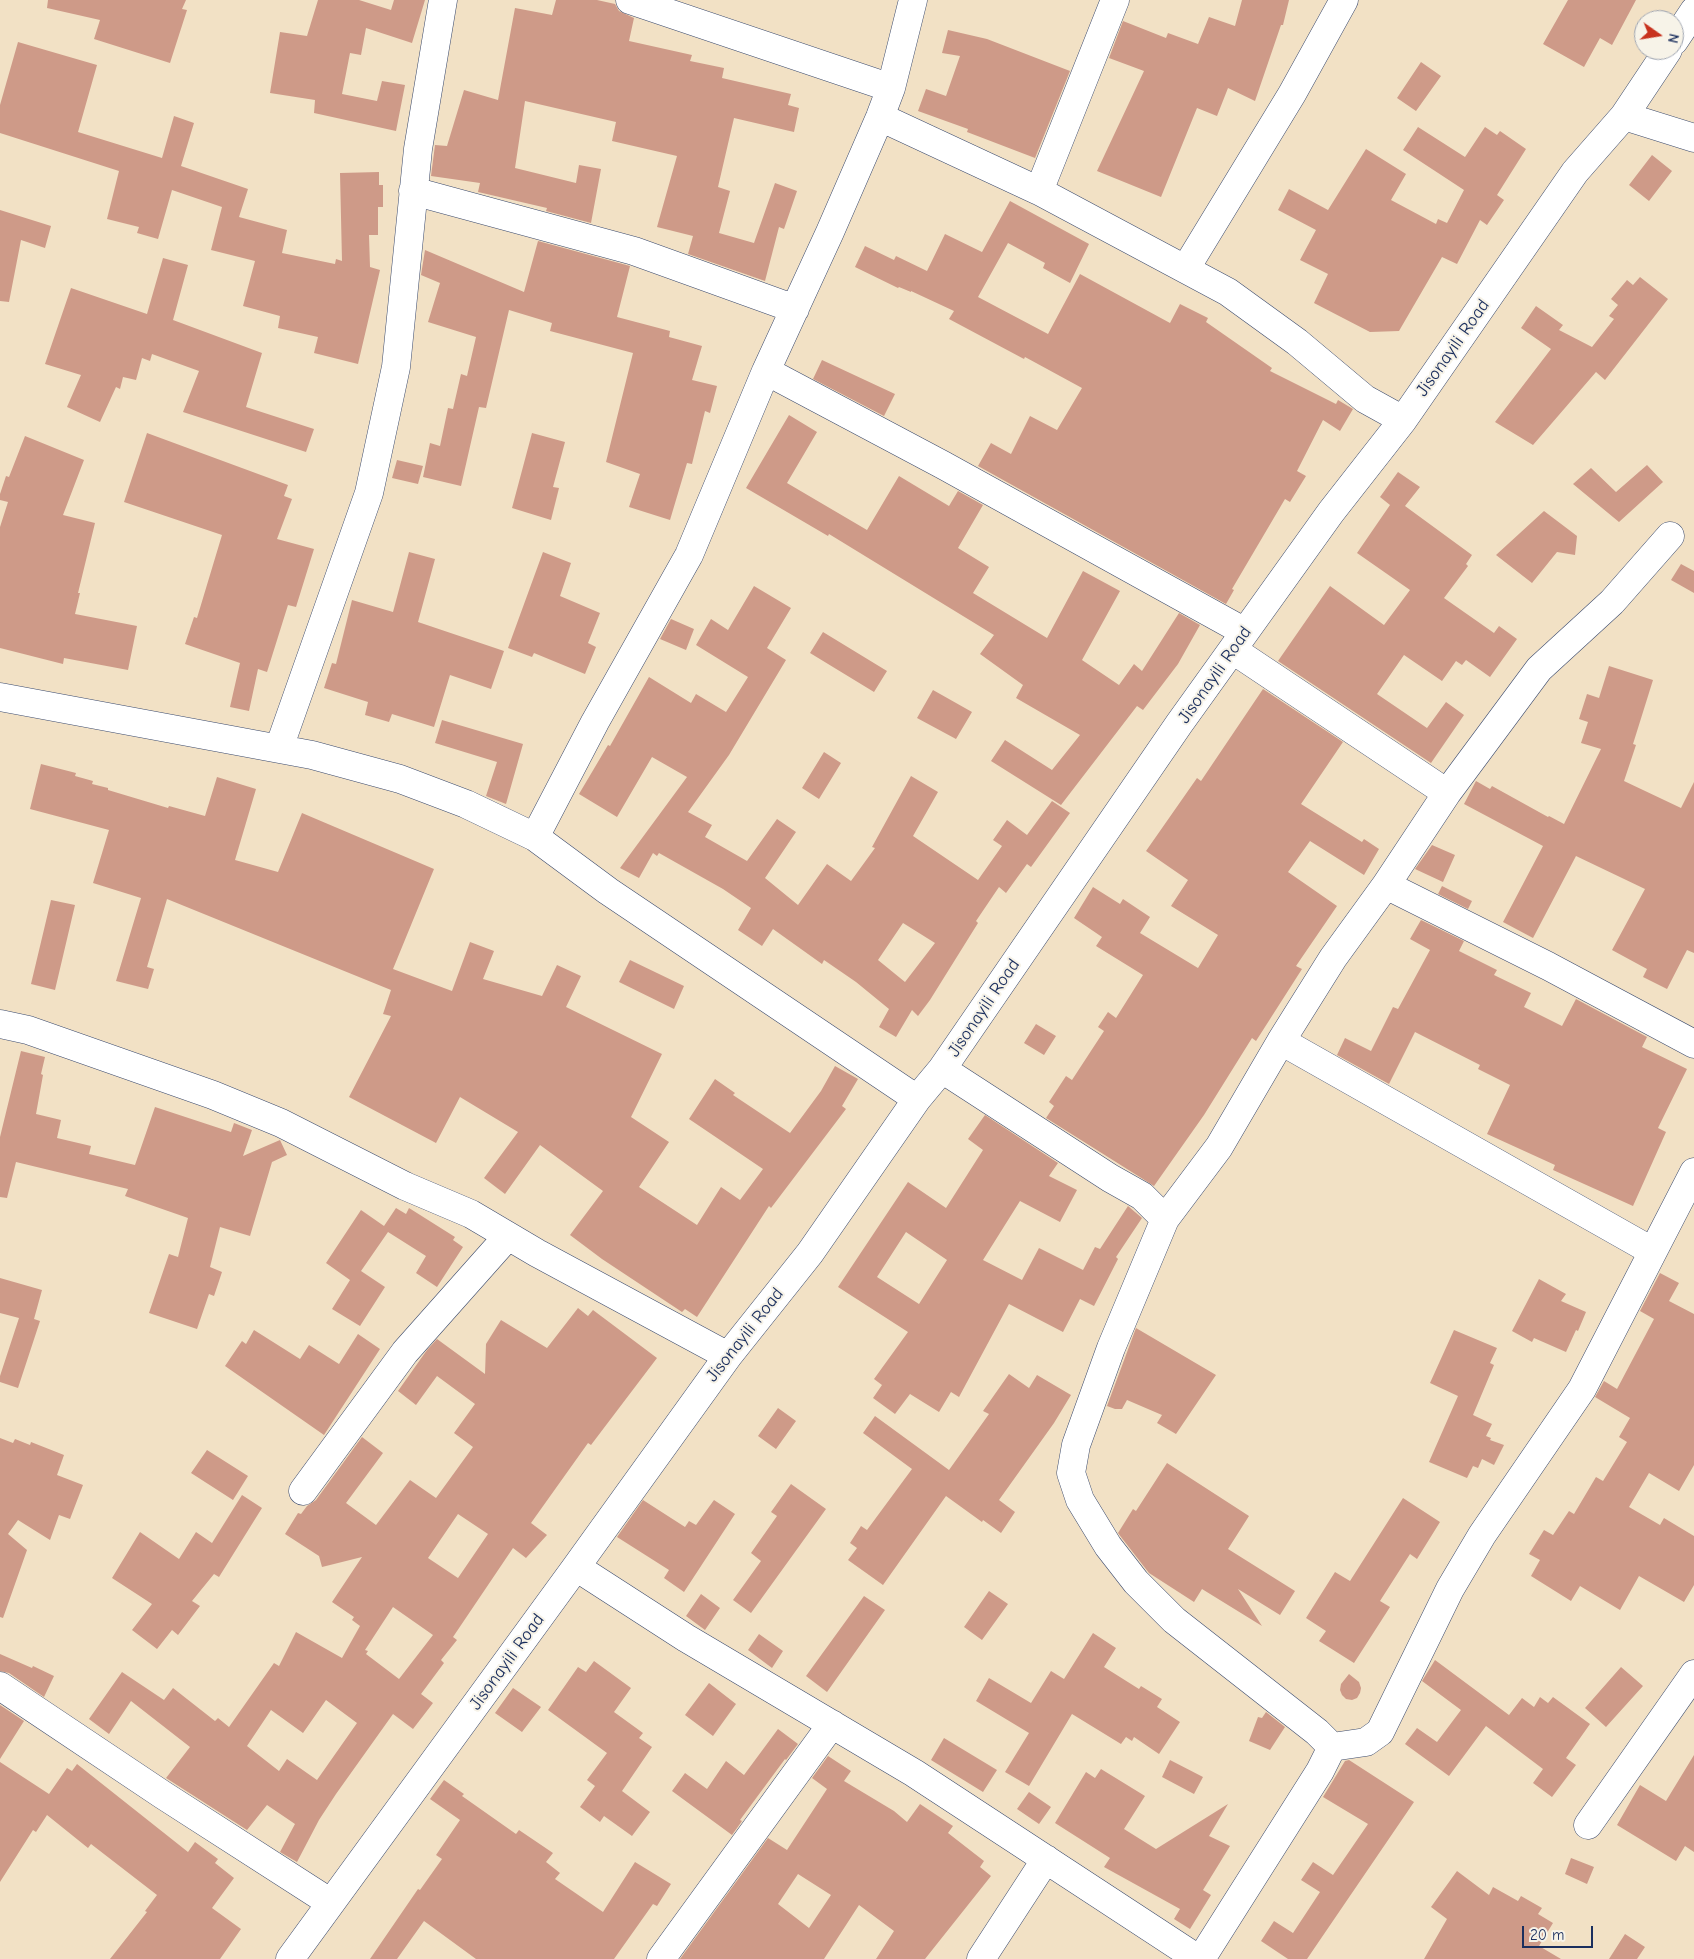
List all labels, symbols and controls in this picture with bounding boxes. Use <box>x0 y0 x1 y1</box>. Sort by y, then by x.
north arrow <box>1634 10 1684 60</box>
text: N <box>1664 32 1682 45</box>
street label: Jisonayili Road <box>1412 295 1494 401</box>
street label: Jisonayili Road <box>1174 622 1256 728</box>
street label: Jisonayili Road <box>943 955 1025 1061</box>
street label: Jisonayili Road <box>702 1284 788 1386</box>
street label: Jisonayili Road <box>465 1610 549 1714</box>
scale bar <box>1524 1916 1595 1948</box>
text: 20 m <box>1530 1926 1564 1944</box>

